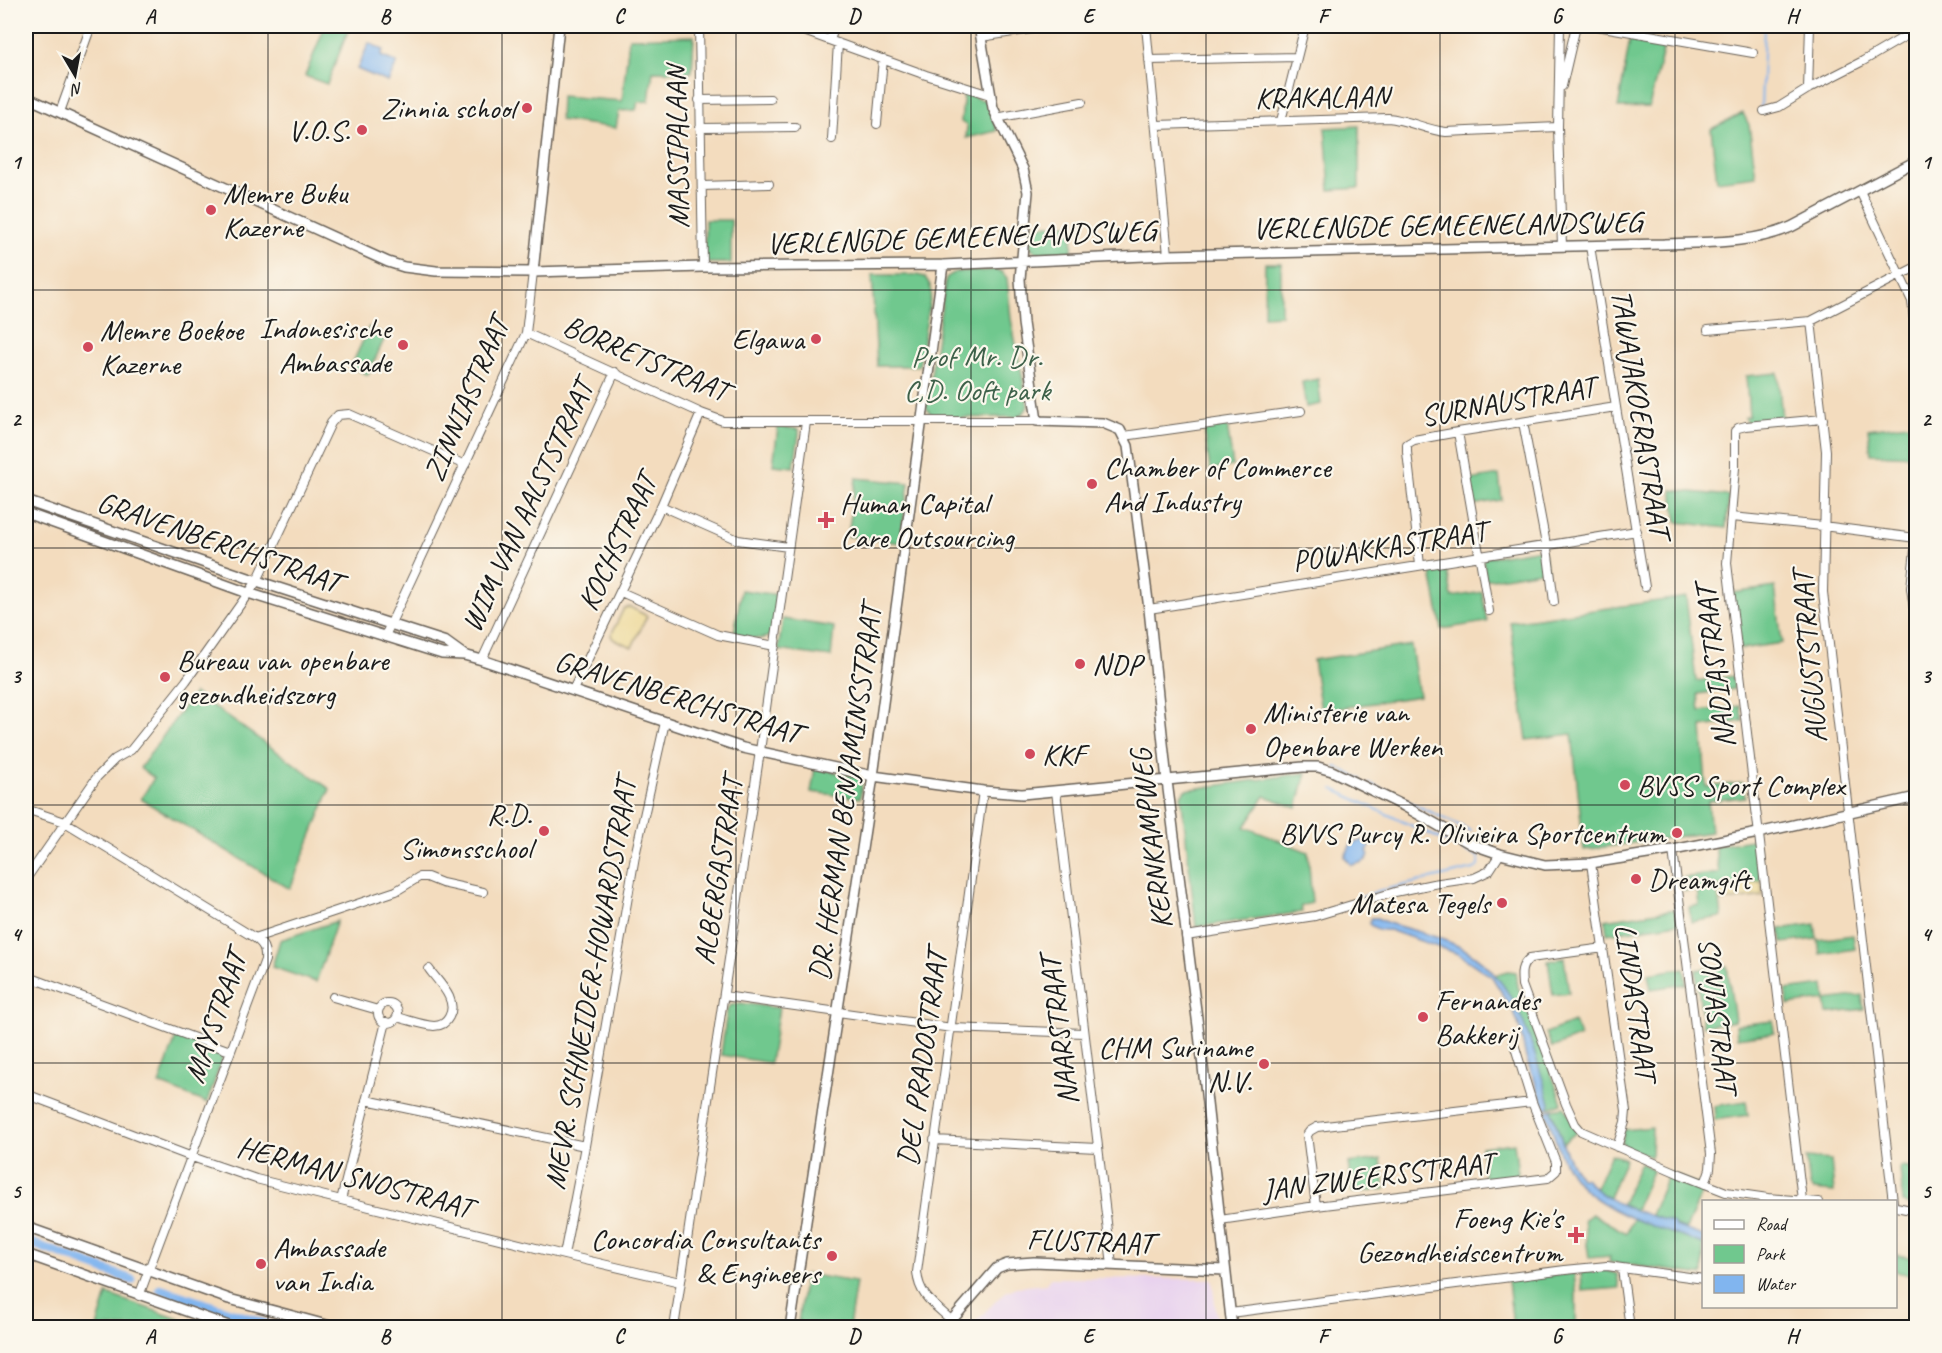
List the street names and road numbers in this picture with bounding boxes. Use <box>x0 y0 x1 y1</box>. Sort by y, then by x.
street label: MASSIPALAAN <box>657 62 697 228</box>
street label: KRAKALAAN <box>1255 77 1393 117</box>
street label: VERLENGDE GEMEENELANDSWEG <box>1252 203 1646 247</box>
street label: VERLENGDE GEMEENELANDSWEG <box>766 211 1160 263</box>
street label: TAWAJAKOERASTRAAT <box>1603 287 1680 546</box>
street label: ZINNIASTRAAT <box>414 306 520 487</box>
street label: BORRETSTRAAT <box>558 306 741 413</box>
street label: SURNAUSTRAAT <box>1418 366 1604 435</box>
street label: WIM VAN AALSTSTRAAT <box>452 368 605 638</box>
street label: KOCHSTRAAT <box>569 462 668 617</box>
street label: GRAVENBERCHSTRAAT <box>92 483 353 604</box>
street label: POWAKKASTRAAT <box>1289 511 1496 580</box>
street label: AUGUSTSTRAAT <box>1782 563 1835 744</box>
street label: NADIASTRAAT <box>1685 577 1744 750</box>
street label: DR. HERMAN BENJAMINSSTRAAT <box>800 596 891 983</box>
street label: GRAVENBERCHSTRAAT <box>550 642 812 755</box>
street label: KERNKAMPWEG <box>1121 744 1181 931</box>
street label: ALBERGASTRAAT <box>684 768 753 967</box>
street label: MEVR. SCHNEIDER-HOWARDSTRAAT <box>535 769 646 1192</box>
street label: LINDASTRAAT <box>1606 922 1667 1089</box>
street label: SONJASTRAAT <box>1690 935 1747 1101</box>
street label: MAYSTRAAT <box>175 939 258 1088</box>
street label: DEL PRADOSTRAAT <box>888 941 957 1168</box>
street label: NAARSTRAAT <box>1030 948 1087 1107</box>
street label: HERMAN SNOSTRAAT <box>233 1127 483 1228</box>
street label: JAN ZWEERSSTRAAT <box>1258 1142 1502 1209</box>
street label: FLUSTRAAT <box>1026 1220 1161 1262</box>

